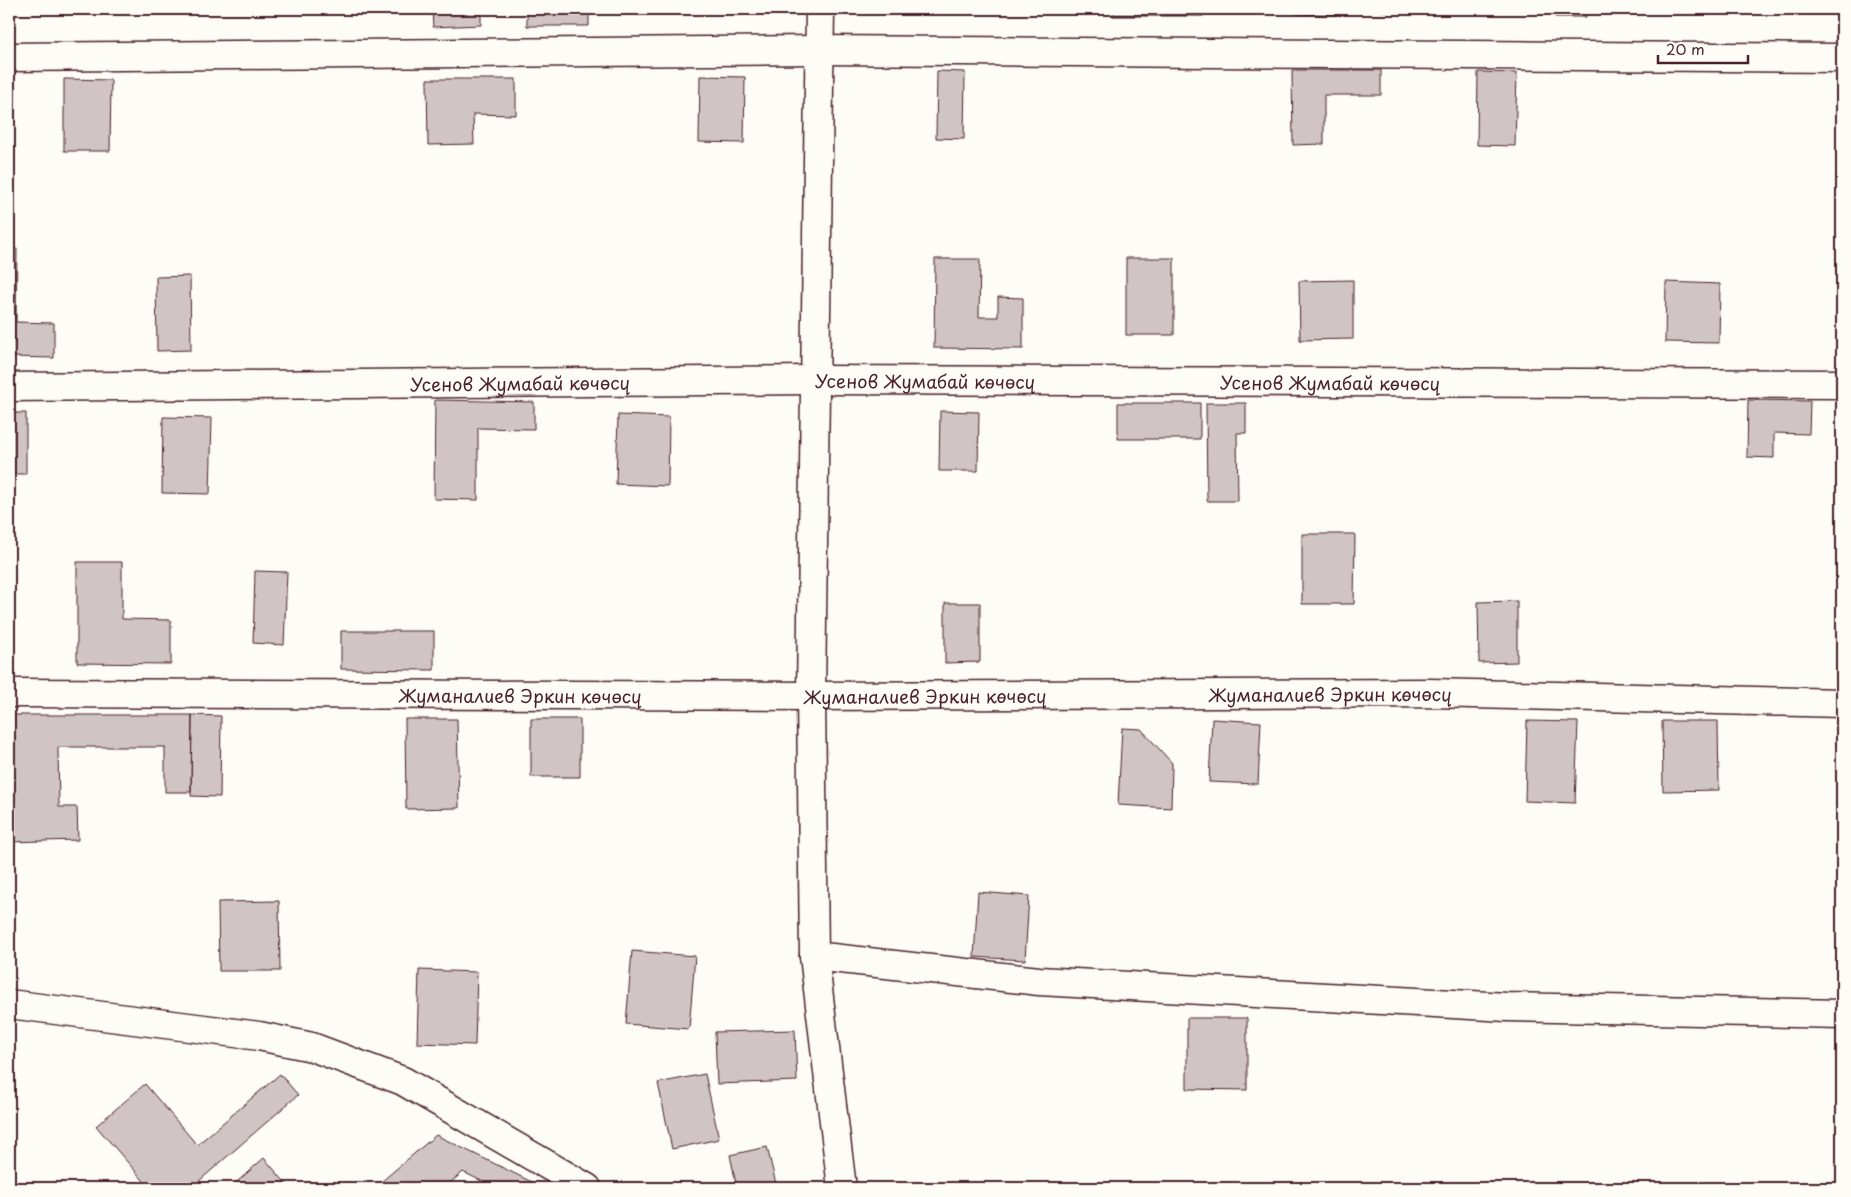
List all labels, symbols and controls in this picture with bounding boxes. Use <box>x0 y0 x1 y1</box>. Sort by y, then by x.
scale bar <box>1658 32 1748 64</box>
text: 20 m <box>1666 37 1705 60</box>
street label: Усенов Жумабай көчөсү <box>815 367 1036 394</box>
street label: Усенов Жумабай көчөсү <box>410 368 631 397</box>
street label: Усенов Жумабай көчөсү <box>1220 368 1441 396</box>
street label: Жуманалиев Эркин көчөсү <box>1208 679 1452 708</box>
street label: Жуманалиев Эркин көчөсү <box>398 681 642 709</box>
street label: Жуманалиев Эркин көчөсү <box>803 681 1047 710</box>

